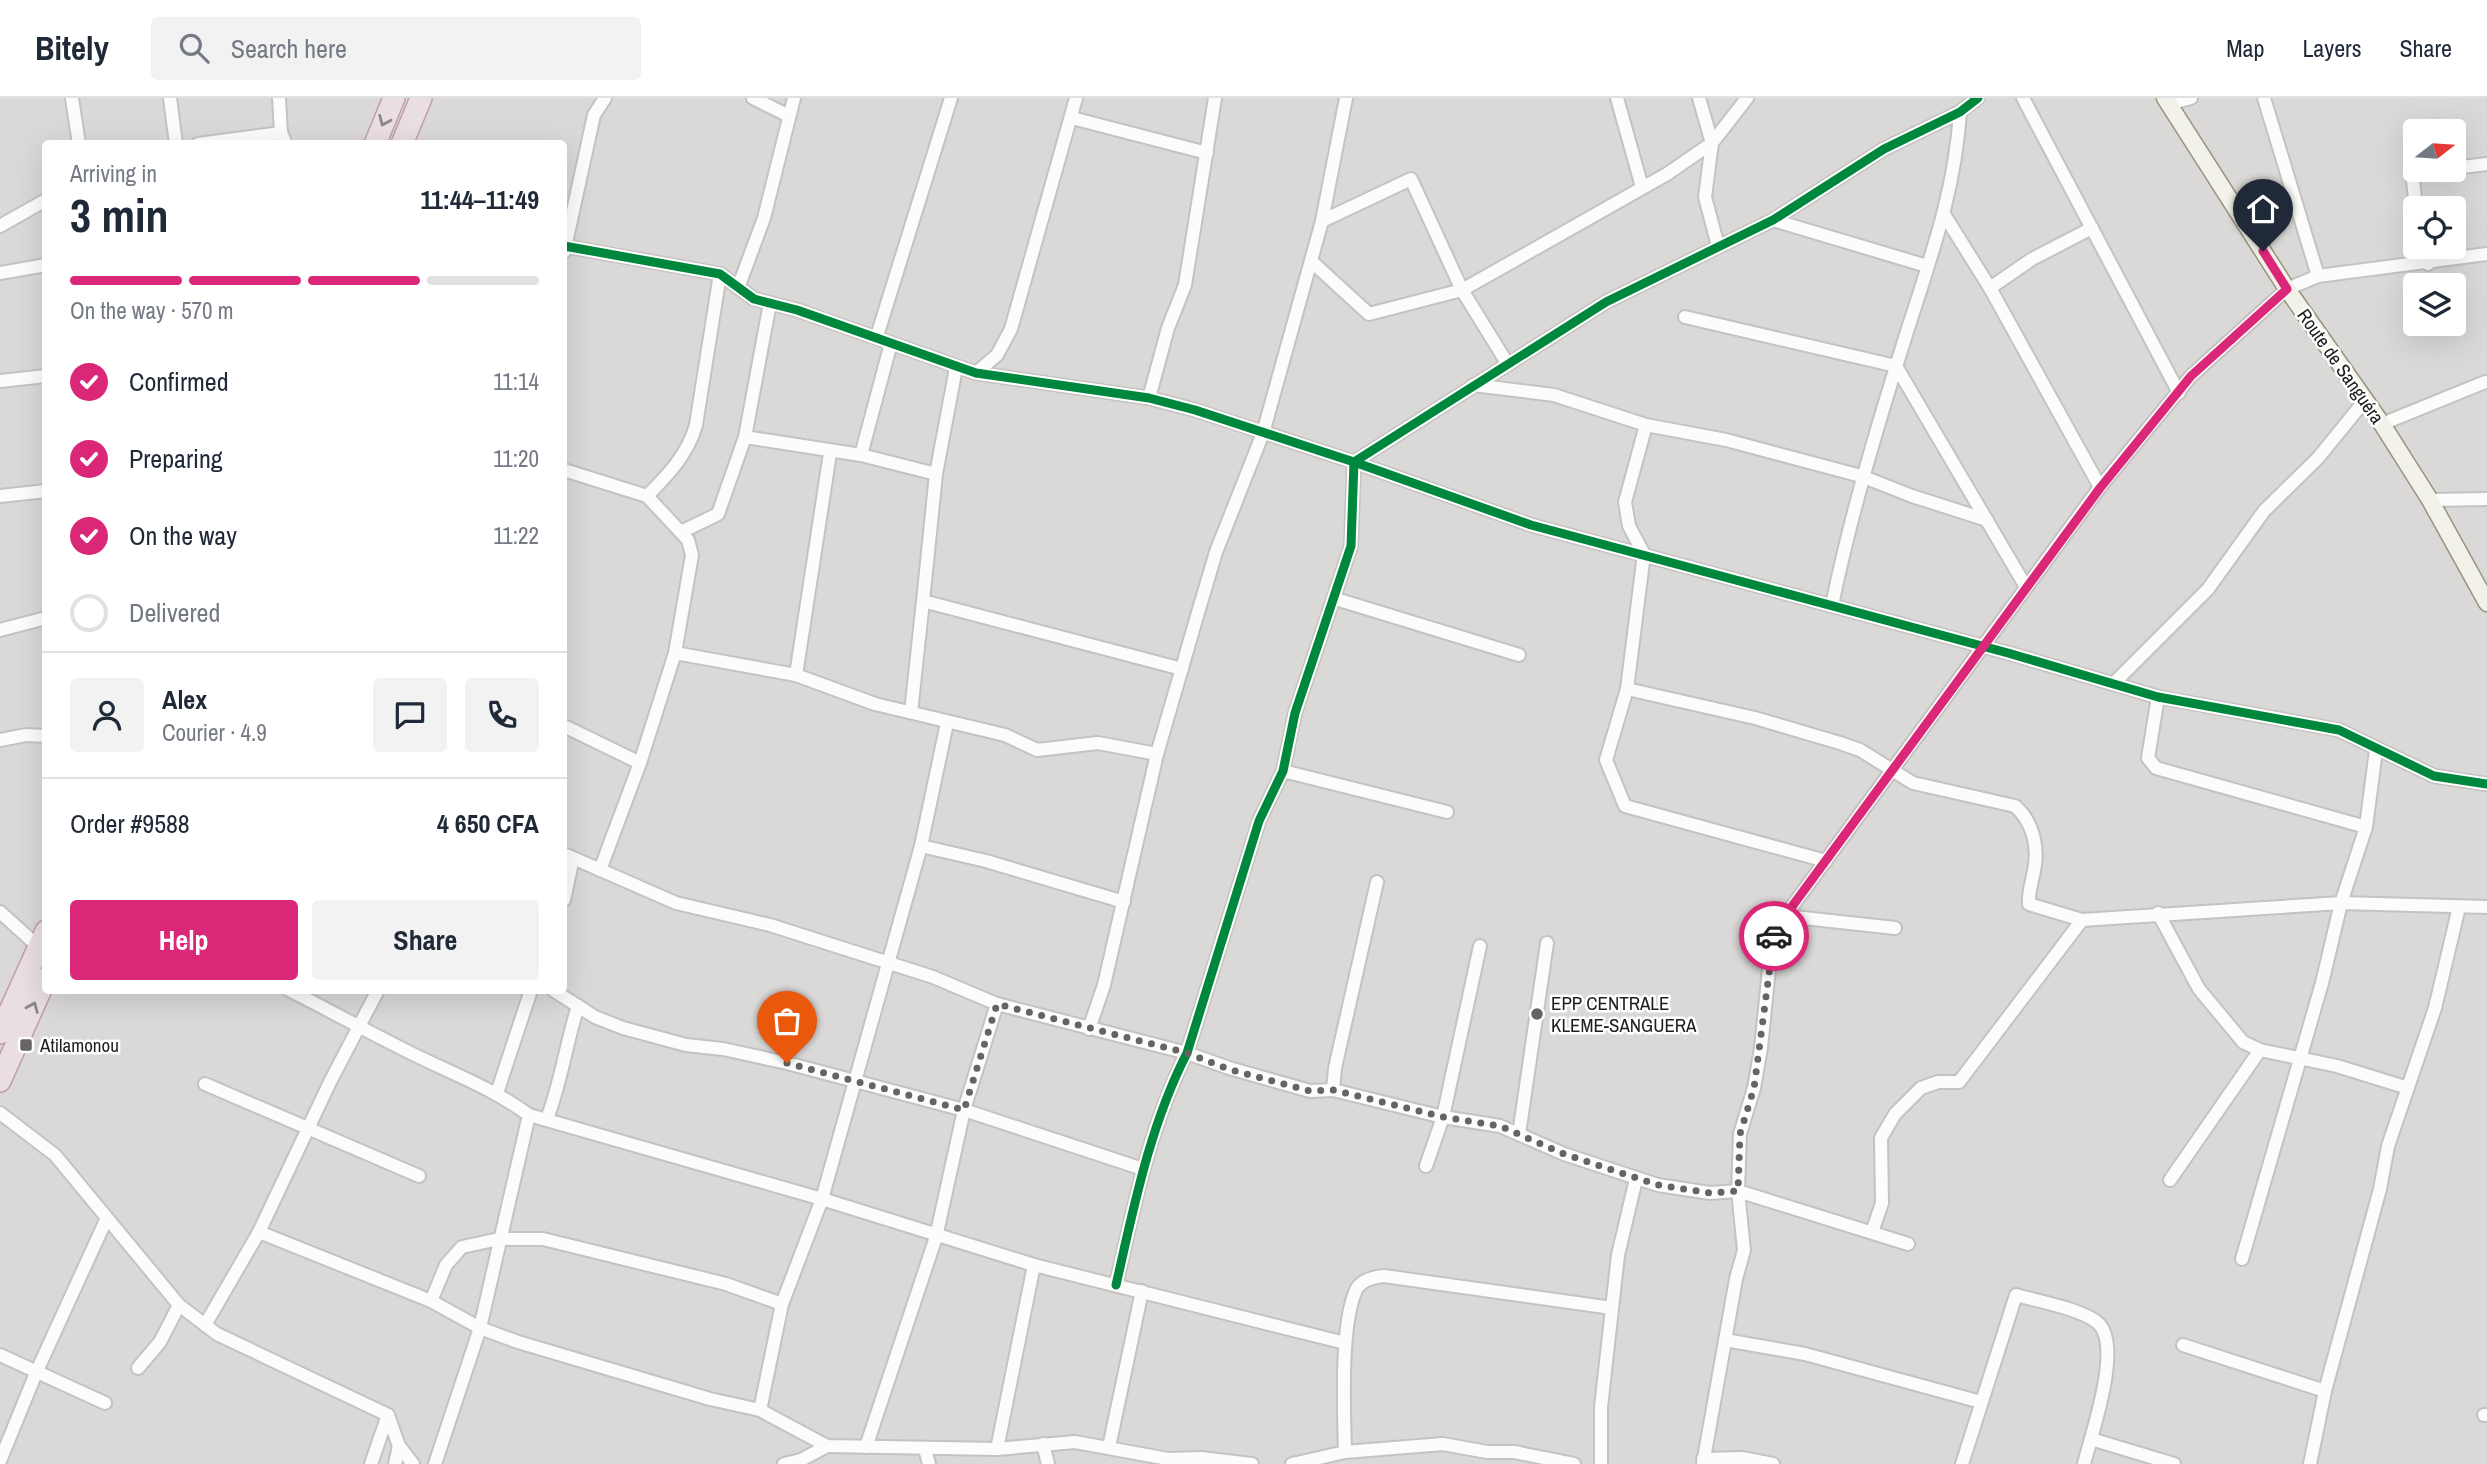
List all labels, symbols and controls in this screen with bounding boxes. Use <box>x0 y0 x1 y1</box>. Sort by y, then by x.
search box <box>151 17 641 80</box>
text: Bitely <box>35 26 109 70</box>
icon: search <box>175 29 213 67</box>
text: Search here <box>231 31 347 66</box>
text: Map <box>2226 32 2264 64</box>
text: Layers <box>2302 32 2361 64</box>
text: Share <box>2399 32 2452 64</box>
one-way arrow <box>379 114 393 126</box>
north arrow <box>2403 119 2466 182</box>
map controls <box>2403 119 2466 336</box>
text: Arriving in <box>70 158 157 189</box>
pin <box>2233 179 2293 251</box>
text: 11:44–11:49 <box>420 182 539 217</box>
text: 3 min <box>70 184 169 246</box>
icon: home <box>2244 190 2282 228</box>
button: locate <box>2403 196 2466 259</box>
button: layers <box>2403 273 2466 336</box>
text: On the way · 570 m <box>70 295 234 326</box>
street label: Route de Sanguéra <box>2292 303 2391 429</box>
icon: check <box>70 363 108 401</box>
text: Confirmed <box>129 364 229 399</box>
text: 11:14 <box>493 366 539 397</box>
icon: check <box>70 440 108 478</box>
text: Preparing <box>129 441 223 476</box>
text: 11:20 <box>493 443 539 474</box>
icon: check <box>70 517 108 555</box>
text: On the way <box>129 518 237 553</box>
text: 11:22 <box>493 520 539 551</box>
text: Delivered <box>129 595 220 630</box>
button: person <box>70 678 144 752</box>
button: chat <box>373 678 447 752</box>
button: phone <box>465 678 539 752</box>
text: Alex <box>162 682 207 717</box>
text: Courier · 4.9 <box>162 717 267 748</box>
text: Order #9588 <box>70 806 190 841</box>
text: 4 650 CFA <box>437 806 539 841</box>
button: Help <box>70 900 298 980</box>
button: Share <box>312 900 539 980</box>
courier <box>1739 901 1809 971</box>
icon: car <box>1755 917 1793 955</box>
place label: EPP CENTRALE KLEME-SANGUERA <box>1551 990 1697 1038</box>
pin <box>757 991 817 1063</box>
one-way arrow <box>25 1002 39 1014</box>
icon: bag <box>768 1002 806 1040</box>
marker: EPP CENTRALE KLEME-SANGUERA <box>1529 1006 1545 1022</box>
place label: Atilamonou <box>39 1032 119 1058</box>
marker: Atilamonou <box>18 1037 34 1053</box>

